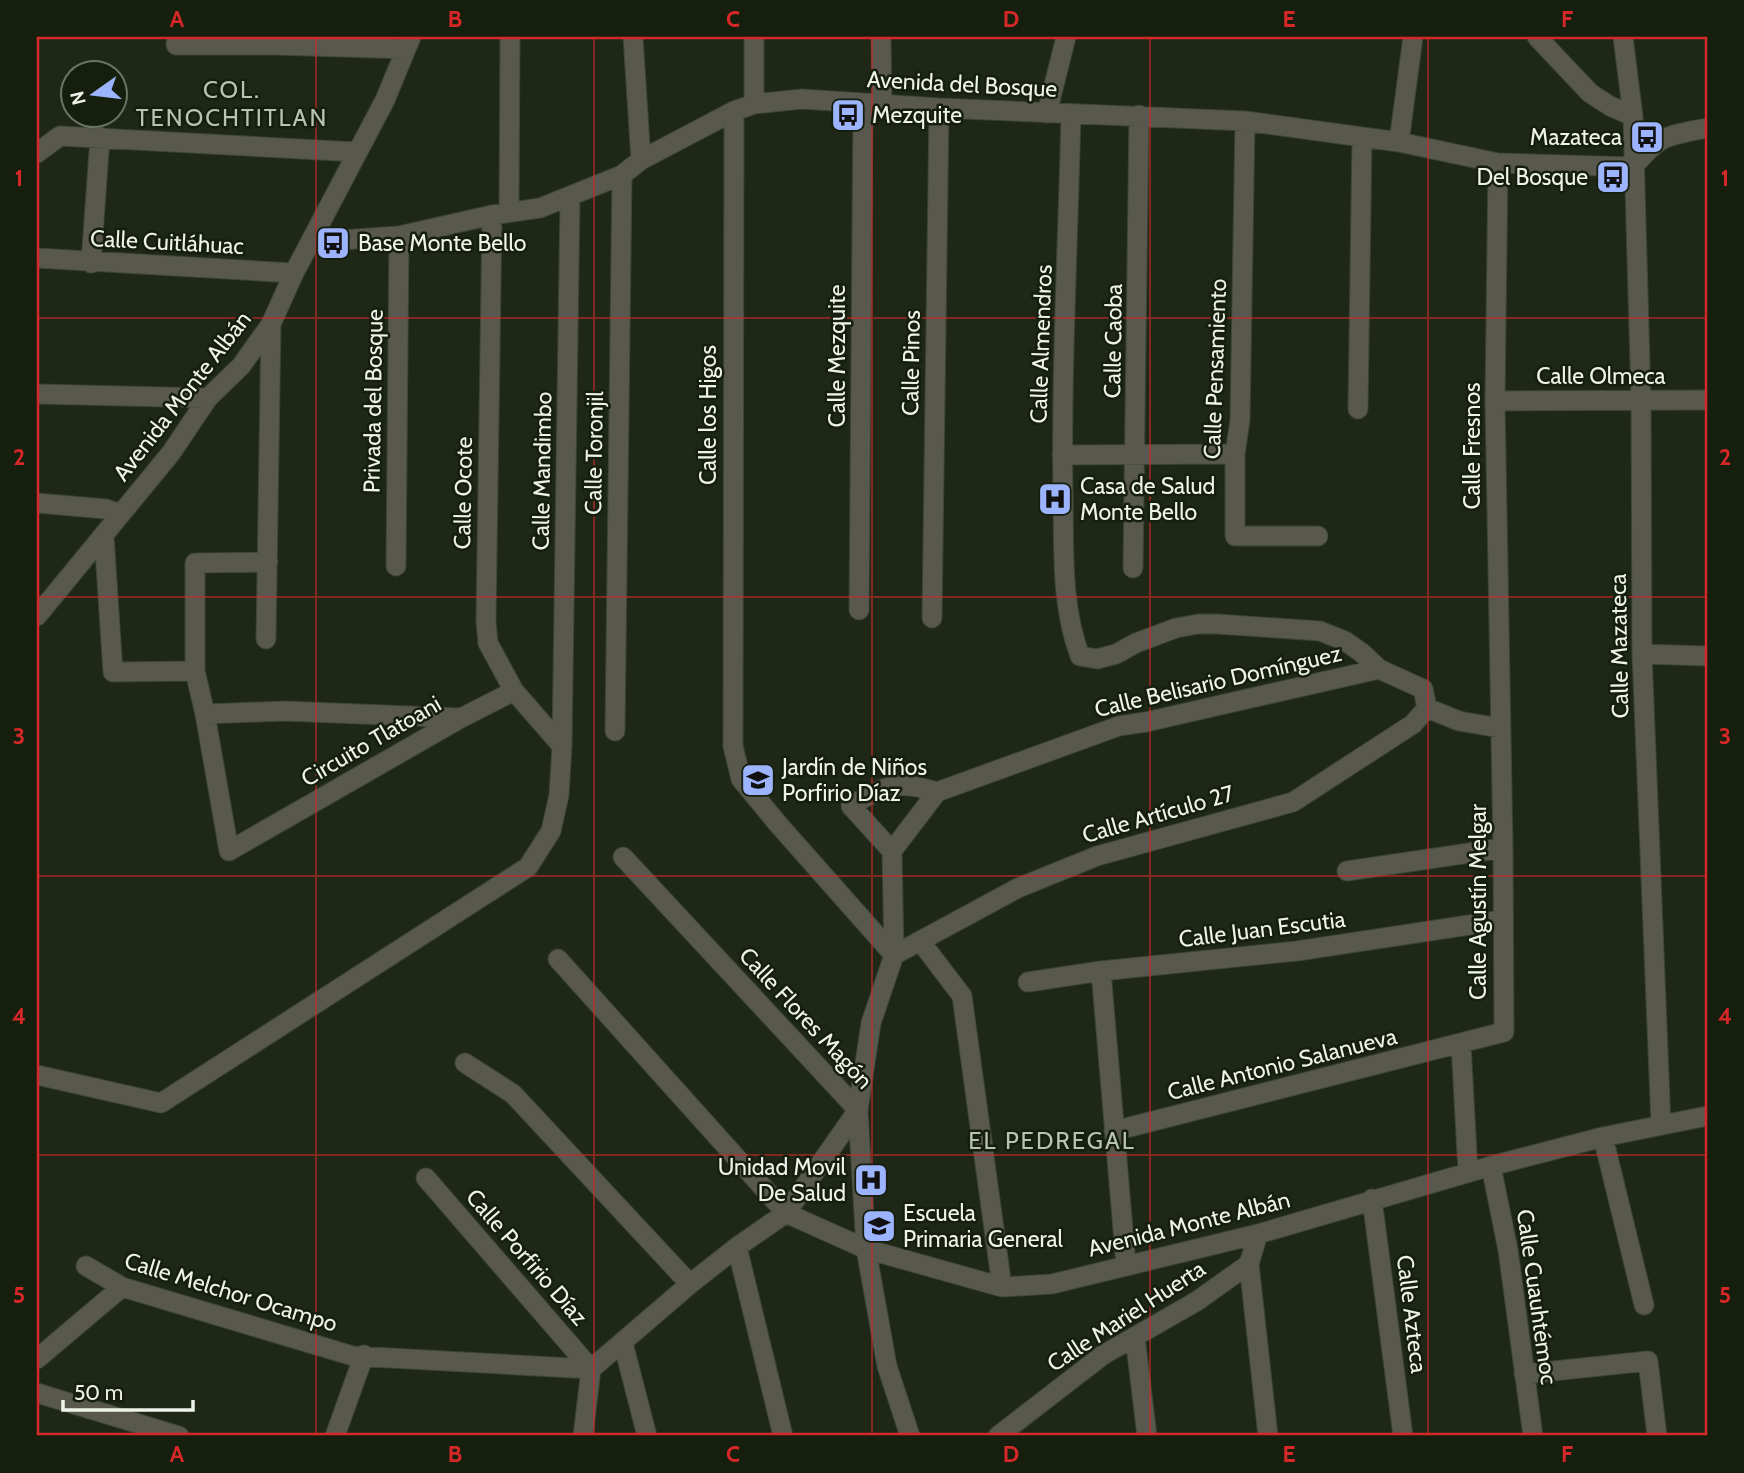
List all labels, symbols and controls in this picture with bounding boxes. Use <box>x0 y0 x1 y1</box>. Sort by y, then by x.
text: A <box>170 5 185 33</box>
text: B <box>448 5 462 33</box>
text: C <box>726 5 740 33</box>
text: D <box>1003 5 1019 33</box>
text: E <box>1282 5 1296 33</box>
text: F <box>1561 5 1573 33</box>
north arrow <box>60 60 130 130</box>
street label: Avenida del Bosque <box>866 65 1058 103</box>
district label: COL. TENOCHTITLAN <box>136 75 328 132</box>
text: N <box>65 89 91 107</box>
bus stop icon: Mezquite <box>829 96 867 134</box>
place label: Mezquite <box>872 101 962 129</box>
bus stop icon: Mazateca <box>1628 118 1666 156</box>
place label: Mazateca <box>1530 123 1622 151</box>
bus stop icon: Del Bosque <box>1594 158 1632 196</box>
place label: Del Bosque <box>1476 163 1588 191</box>
text: 1 <box>15 164 23 192</box>
text: 1 <box>1721 164 1729 192</box>
street label: Calle Cuitláhuac <box>89 224 245 260</box>
bus stop icon: Base Monte Bello <box>314 224 352 262</box>
place label: Base Monte Bello <box>358 229 526 257</box>
street label: Calle Almendros <box>1024 264 1058 424</box>
street label: Calle Pensamiento <box>1198 278 1232 460</box>
street label: Calle Caoba <box>1098 283 1128 399</box>
street label: Calle Mezquite <box>823 284 851 427</box>
street label: Avenida Monte Albán <box>107 306 257 486</box>
street label: Privada del Bosque <box>357 309 389 493</box>
street label: Calle Pinos <box>896 310 926 416</box>
street label: Calle los Higos <box>694 345 722 485</box>
street label: Calle Olmeca <box>1536 362 1666 390</box>
street label: Calle Fresnos <box>1458 382 1486 510</box>
street label: Calle Toronjil <box>579 390 609 515</box>
street label: Calle Mandimbo <box>527 391 557 551</box>
street label: Calle Ocote <box>448 436 478 550</box>
text: 2 <box>13 443 25 471</box>
text: 2 <box>1719 443 1731 471</box>
place label: Casa de Salud Monte Bello <box>1080 472 1215 526</box>
hospital icon: Casa de Salud Monte Bello <box>1036 480 1074 518</box>
street label: Calle Mazateca <box>1604 573 1634 719</box>
street label: Calle Belisario Domínguez <box>1092 639 1344 723</box>
street label: Circuito Tlatoani <box>296 690 446 792</box>
text: 3 <box>13 722 25 750</box>
text: 3 <box>1719 722 1731 750</box>
place label: Jardín de Niños Porfirio Díaz <box>781 753 927 807</box>
school or university icon: Jardín de Niños Porfirio Díaz <box>739 761 777 799</box>
street label: Calle Artículo 27 <box>1079 779 1237 849</box>
street label: Calle Agustín Melgar <box>1464 803 1492 1000</box>
street label: Calle Juan Escutia <box>1177 905 1347 953</box>
street label: Calle Flores Magón <box>733 942 879 1094</box>
text: 4 <box>12 1002 26 1030</box>
text: 4 <box>1718 1002 1732 1030</box>
street label: Calle Antonio Salanueva <box>1164 1022 1400 1106</box>
district label: EL PEDREGAL <box>968 1126 1136 1155</box>
place label: Unidad Movil De Salud <box>718 1153 847 1207</box>
hospital icon: Unidad Movil De Salud <box>852 1161 890 1199</box>
street label: Calle Porfirio Díaz <box>460 1183 594 1331</box>
street label: Avenida Monte Albán <box>1085 1185 1293 1263</box>
place label: Escuela Primaria General <box>903 1199 1064 1253</box>
school or university icon: Escuela Primaria General <box>860 1207 898 1245</box>
street label: Calle Cuauhtémoc <box>1511 1207 1563 1387</box>
street label: Calle Melchor Ocampo <box>121 1246 341 1338</box>
street label: Calle Azteca <box>1391 1253 1433 1375</box>
street label: Calle Mariel Huerta <box>1042 1254 1210 1378</box>
text: 5 <box>13 1281 25 1309</box>
text: 5 <box>1719 1281 1731 1309</box>
scale bar <box>63 1368 192 1412</box>
text: 50 m <box>74 1380 123 1405</box>
text: A <box>170 1440 185 1468</box>
text: B <box>448 1440 462 1468</box>
text: C <box>726 1440 740 1468</box>
text: D <box>1003 1440 1019 1468</box>
text: E <box>1282 1440 1296 1468</box>
text: F <box>1561 1440 1573 1468</box>

